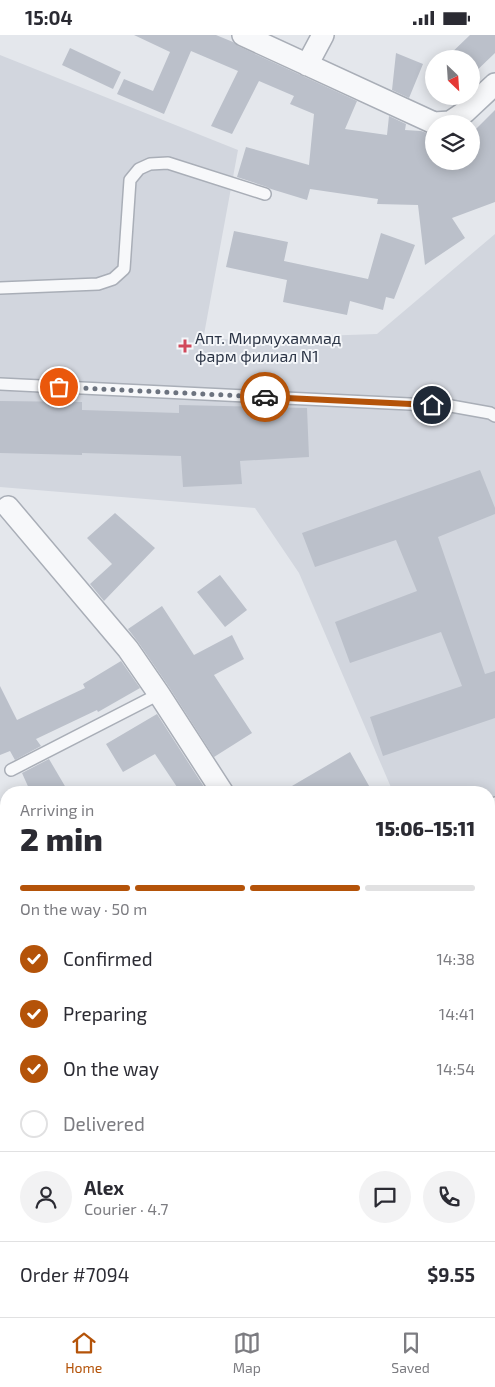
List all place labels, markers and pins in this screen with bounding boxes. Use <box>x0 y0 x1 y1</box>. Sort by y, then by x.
place label: Апт. Мирмухаммад фарм филиал N1 <box>195 328 341 365</box>
marker: Апт. Мирмухаммад фарм филиал N1 <box>179 340 191 352</box>
pin <box>38 366 80 408</box>
pin <box>411 384 453 426</box>

